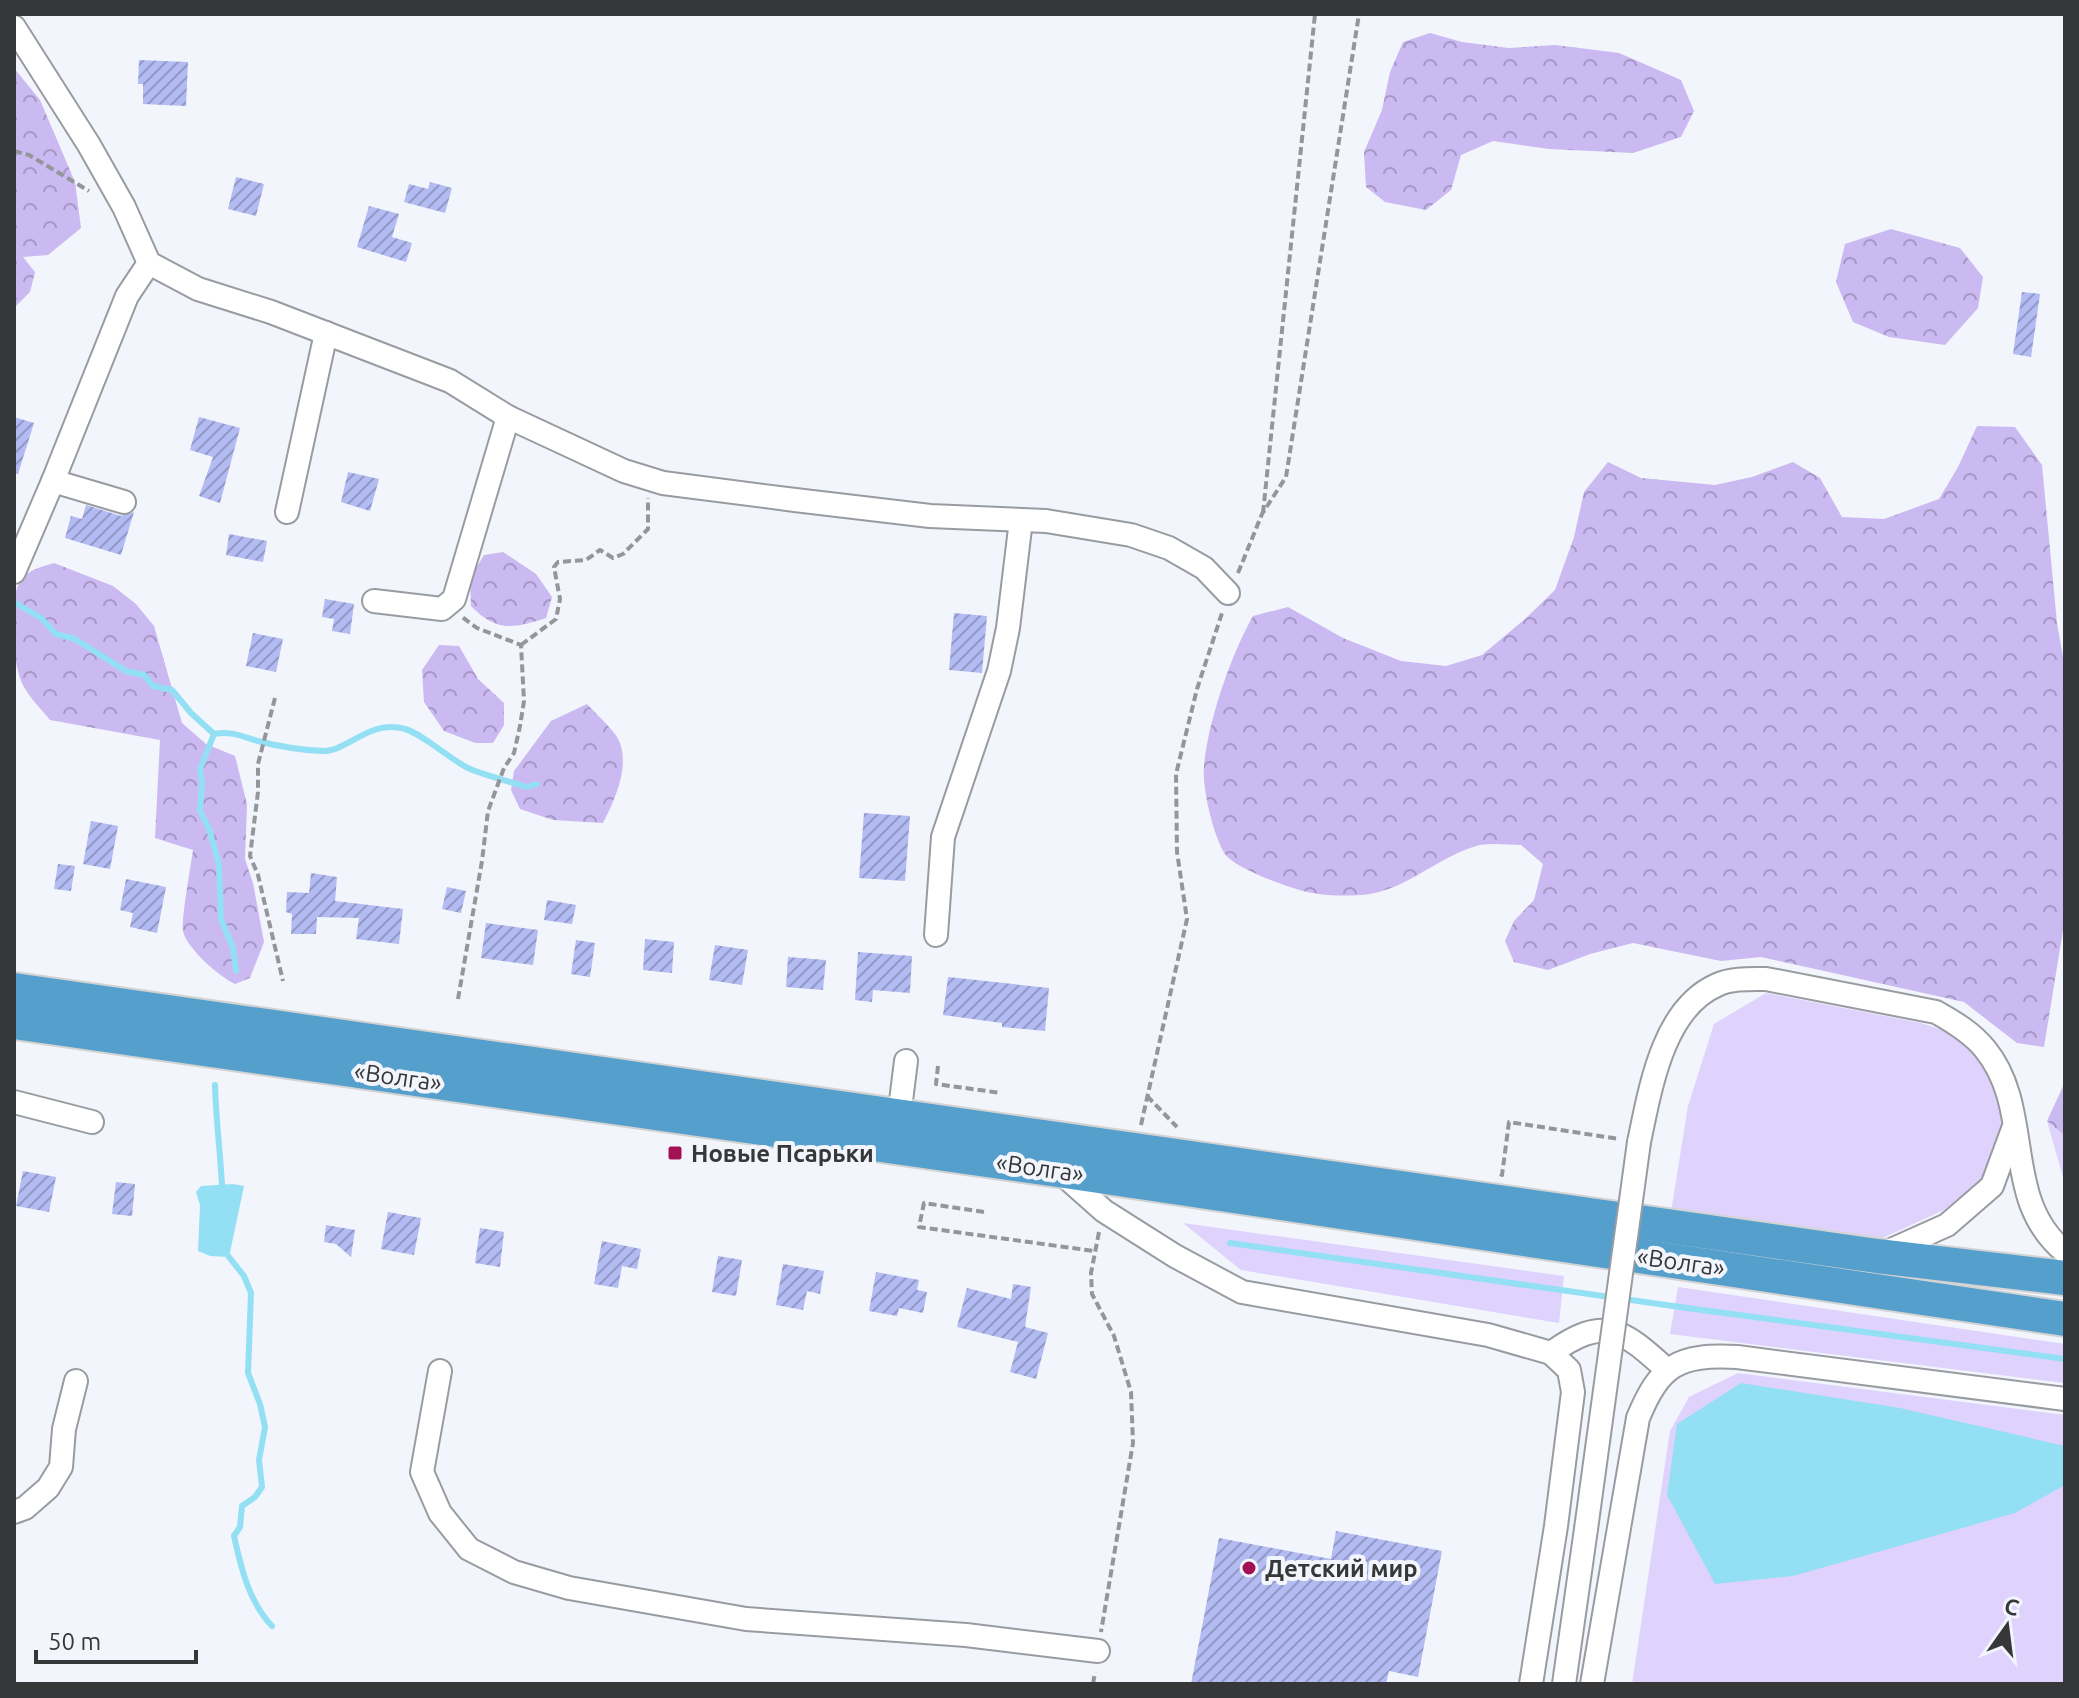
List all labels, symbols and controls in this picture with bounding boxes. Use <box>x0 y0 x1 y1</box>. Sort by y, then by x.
street label: «Волга» <box>353 1058 443 1096</box>
place label: Новые Псарьки <box>691 1140 874 1167</box>
marker: Новые Псарьки <box>666 1144 684 1162</box>
street label: «Волга» <box>995 1149 1085 1187</box>
street label: «Волга» <box>1636 1243 1726 1281</box>
place label: Детский мир <box>1265 1555 1418 1582</box>
marker: Детский мир <box>1240 1559 1258 1577</box>
north arrow <box>1967 1586 2047 1666</box>
text: С <box>2002 1592 2022 1620</box>
scale bar <box>36 1614 196 1664</box>
text: 50 m <box>48 1628 101 1655</box>

